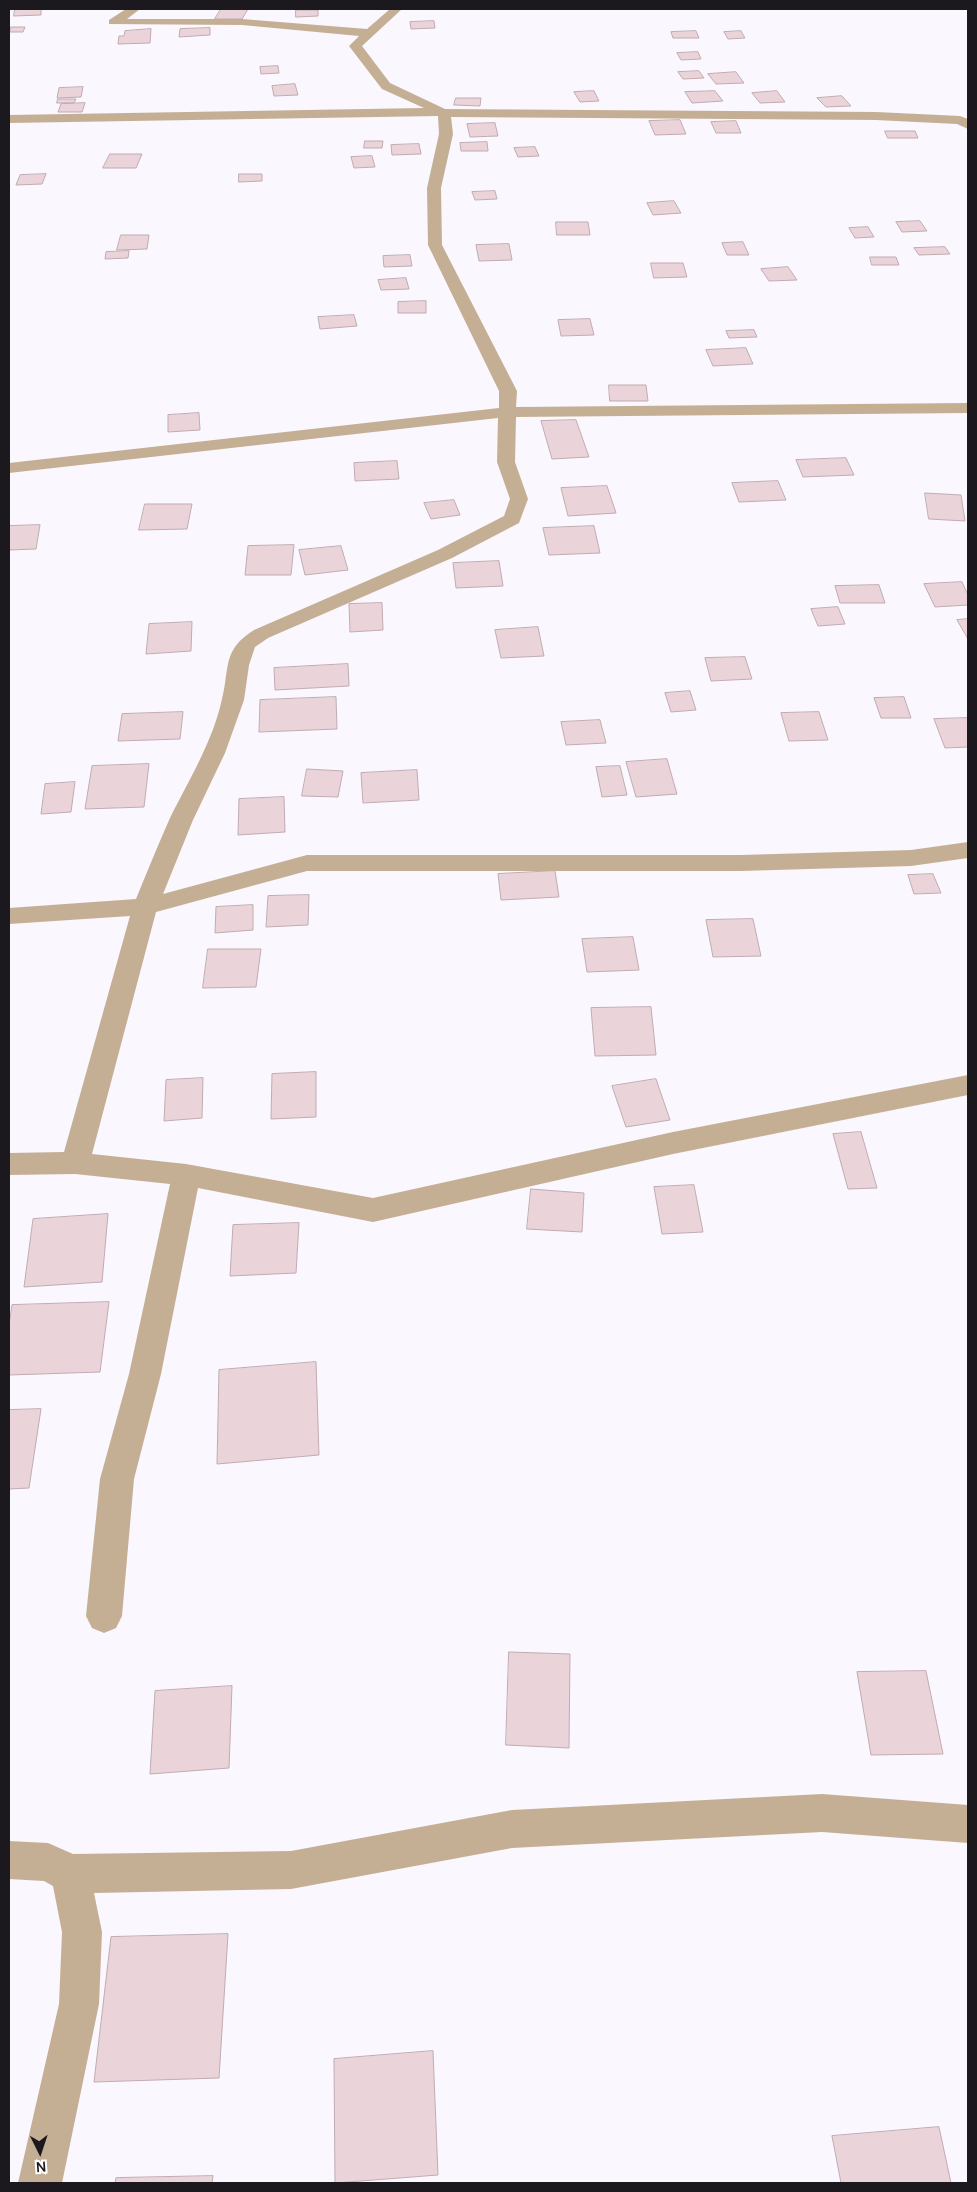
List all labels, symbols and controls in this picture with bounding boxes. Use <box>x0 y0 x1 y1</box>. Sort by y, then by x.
north arrow <box>15 2127 65 2177</box>
text: N <box>35 2158 47 2177</box>

